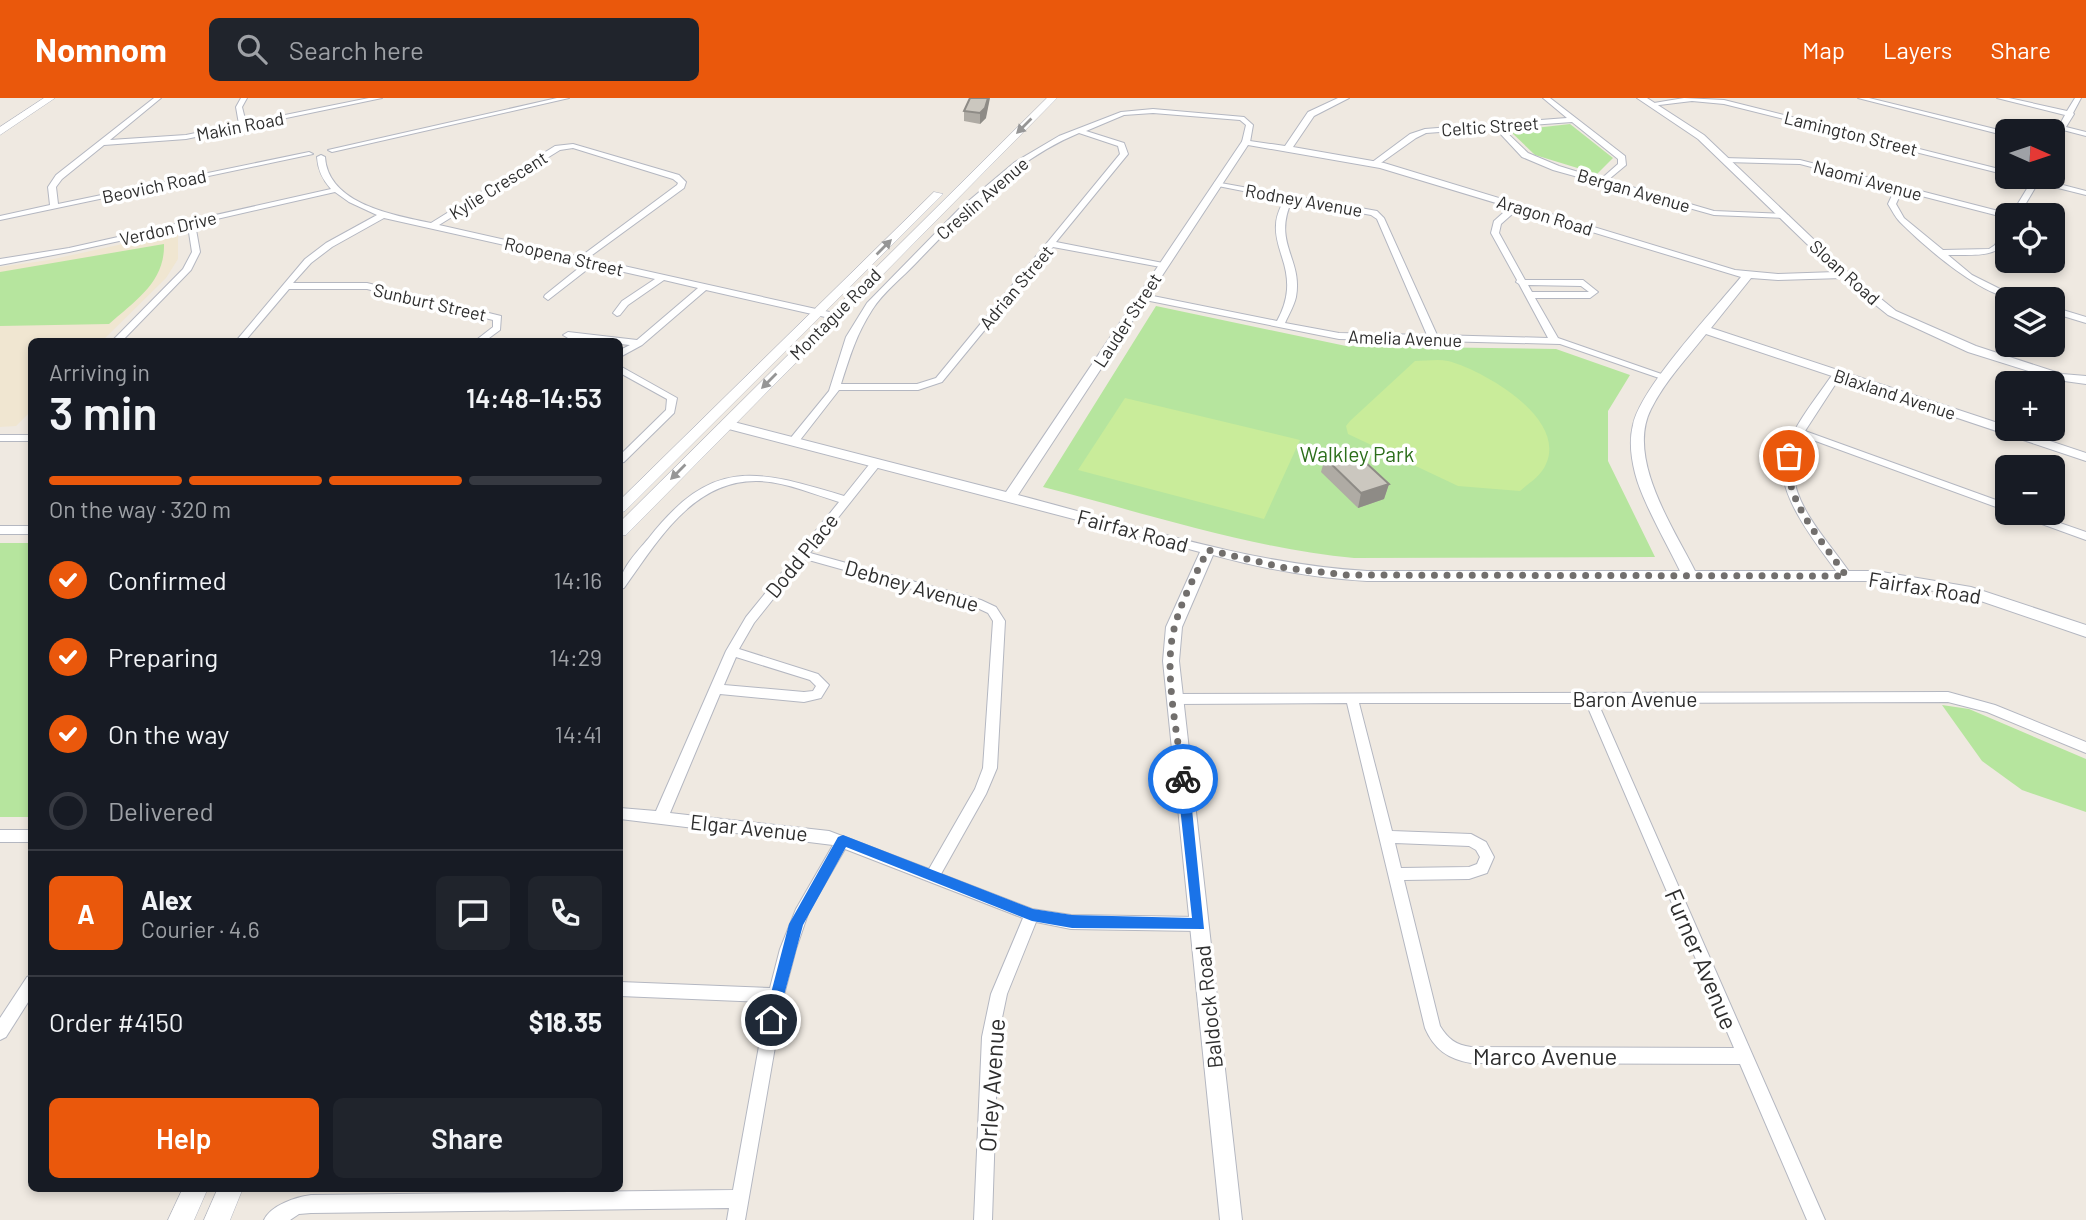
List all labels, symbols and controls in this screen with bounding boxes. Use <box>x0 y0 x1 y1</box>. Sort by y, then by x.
search box <box>209 18 699 81</box>
text: Nomnom <box>35 29 167 69</box>
icon: search <box>233 30 271 68</box>
text: Search here <box>289 34 424 65</box>
text: Map <box>1802 35 1845 64</box>
text: Layers <box>1883 35 1952 64</box>
text: Share <box>1990 35 2051 64</box>
street label: Lamington Street <box>1782 106 1920 160</box>
street label: Makin Road <box>194 107 286 145</box>
street label: Celtic Street <box>1440 112 1540 140</box>
one-way arrow <box>1016 117 1033 133</box>
north arrow <box>1995 119 2065 189</box>
map controls <box>1995 119 2065 525</box>
street label: Kylie Crescent <box>445 146 551 224</box>
street label: Creslin Avenue <box>931 152 1033 244</box>
street label: Naomi Avenue <box>1811 155 1925 205</box>
street label: Bergan Avenue <box>1575 163 1693 217</box>
street label: Beovich Road <box>100 164 208 208</box>
street label: Rodney Avenue <box>1244 179 1364 221</box>
street label: Aragon Road <box>1494 190 1596 240</box>
button: locate <box>1995 203 2065 273</box>
street label: Verdon Drive <box>117 206 219 250</box>
street label: Roopena Street <box>502 232 626 280</box>
street label: Sloan Road <box>1805 235 1885 309</box>
one-way arrow <box>875 239 892 255</box>
street label: Adrian Street <box>974 240 1058 334</box>
street label: Montague Road <box>785 264 885 364</box>
street label: Lauder Street <box>1088 269 1166 371</box>
street label: Sunburt Street <box>371 278 489 326</box>
button: layers <box>1995 287 2065 357</box>
street label: Amelia Avenue <box>1348 325 1462 351</box>
text: Arriving in <box>49 358 150 386</box>
street label: Blaxland Avenue <box>1831 364 1959 424</box>
button: + <box>1995 371 2065 441</box>
one-way arrow <box>760 373 777 390</box>
text: 14:48–14:53 <box>466 382 602 413</box>
text: 3 min <box>49 384 158 439</box>
pin <box>1759 426 1819 486</box>
icon: bag <box>1770 437 1808 475</box>
park label: Walkley Park <box>1300 441 1414 466</box>
button: − <box>1995 455 2065 525</box>
one-way arrow <box>670 464 686 480</box>
text: On the way · 320 m <box>49 495 231 523</box>
street label: Fairfax Road <box>1075 503 1191 557</box>
street label: Dodd Place <box>759 508 843 602</box>
street label: Debney Avenue <box>842 554 982 616</box>
icon: check <box>49 561 87 599</box>
text: Confirmed <box>108 564 227 595</box>
text: 14:16 <box>554 566 602 594</box>
street label: Fairfax Road <box>1867 566 1983 608</box>
icon: check <box>49 638 87 676</box>
text: Preparing <box>108 641 218 672</box>
text: 14:29 <box>549 643 602 671</box>
street label: Baron Avenue <box>1572 686 1698 711</box>
icon: check <box>49 715 87 753</box>
text: On the way <box>108 718 229 749</box>
text: 14:41 <box>555 720 602 748</box>
courier <box>1148 744 1218 814</box>
icon: bike <box>1164 760 1202 798</box>
text: Delivered <box>108 795 214 826</box>
street label: Elgar Avenue <box>689 808 809 846</box>
button: chat <box>436 876 510 950</box>
button: phone <box>528 876 602 950</box>
text: Alex <box>141 884 192 915</box>
street label: Furner Avenue <box>1659 884 1745 1034</box>
text: A <box>77 898 95 929</box>
text: Courier · 4.6 <box>141 915 260 943</box>
street label: Baldock Road <box>1189 944 1227 1070</box>
pin <box>741 990 801 1050</box>
icon: home <box>752 1001 790 1039</box>
text: Order #4150 <box>49 1006 183 1037</box>
text: $18.35 <box>529 1006 602 1037</box>
street label: Orley Avenue <box>972 1017 1010 1153</box>
street label: Marco Avenue <box>1473 1041 1617 1070</box>
button: Help <box>49 1098 319 1178</box>
button: Share <box>333 1098 602 1178</box>

